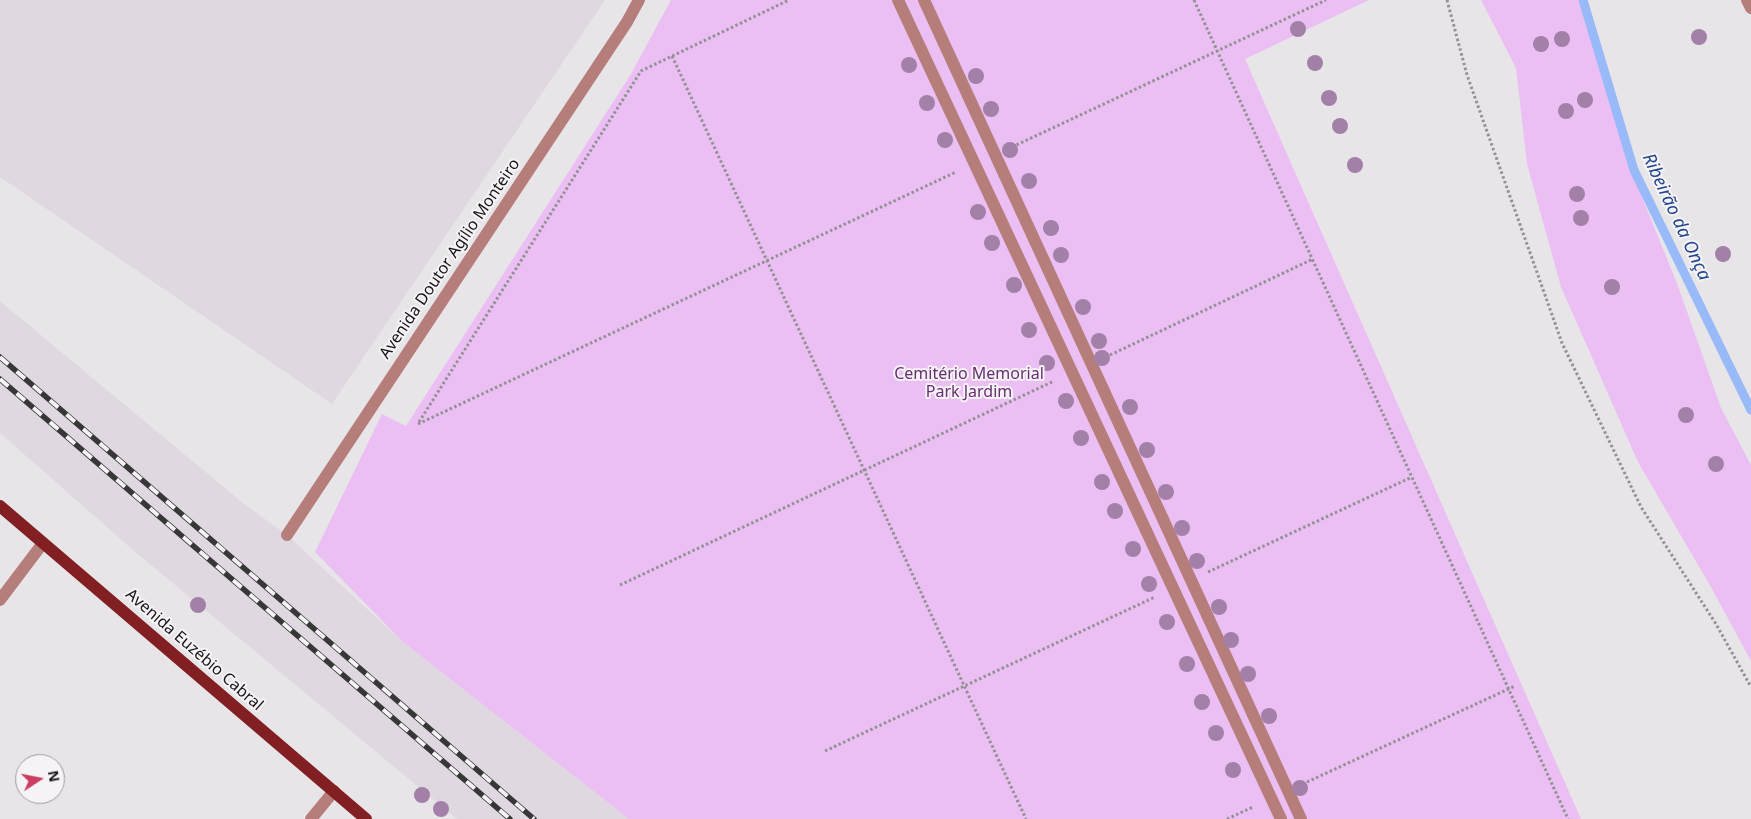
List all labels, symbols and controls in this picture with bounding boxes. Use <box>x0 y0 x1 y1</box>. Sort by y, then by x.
water label: Ribeirão da Onça <box>1637 150 1715 284</box>
street label: Avenida Doutor Agílio Monteiro <box>376 155 524 363</box>
park label: Cemitério Memorial Park Jardim <box>894 364 1044 402</box>
street label: Avenida Euzébio Cabral <box>121 585 267 715</box>
north arrow <box>15 754 65 804</box>
text: N <box>44 769 65 784</box>

